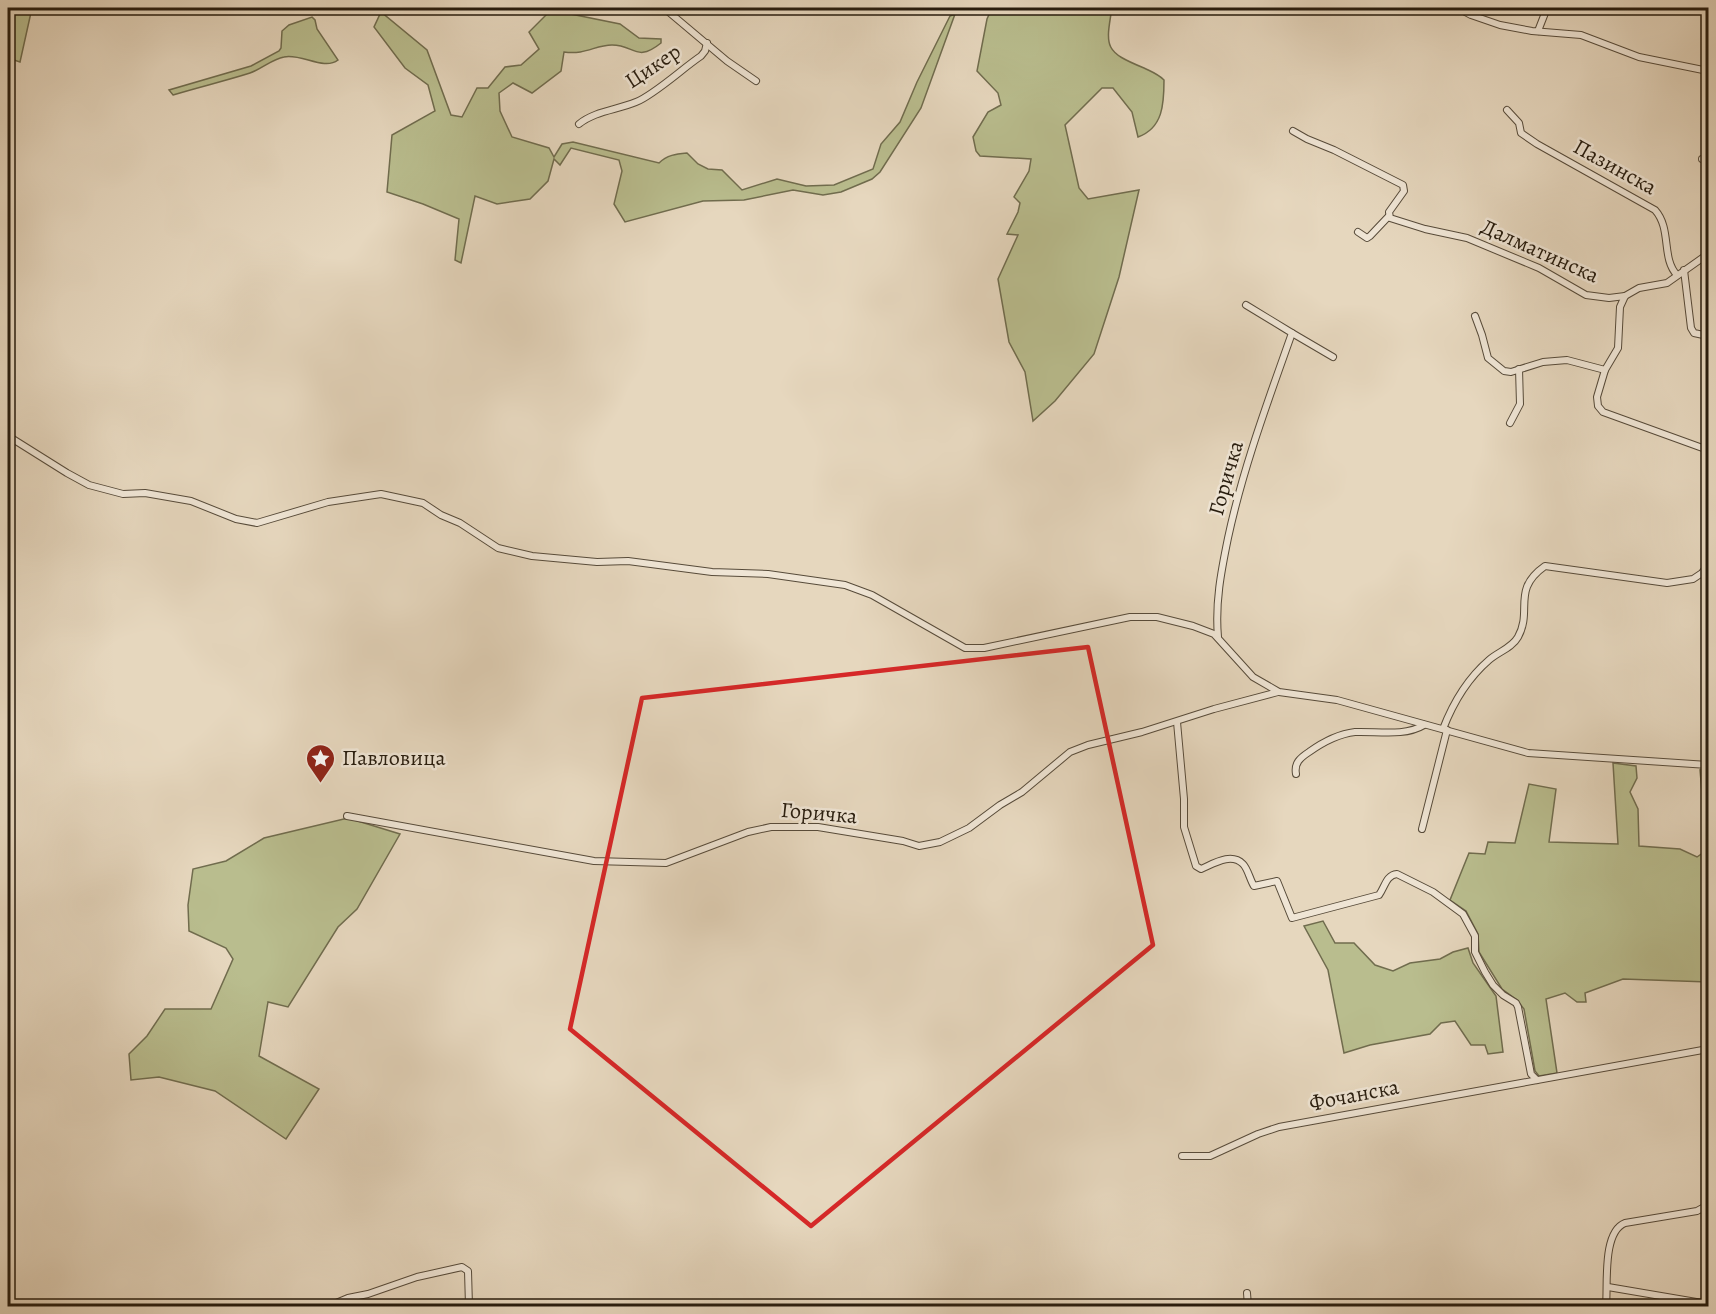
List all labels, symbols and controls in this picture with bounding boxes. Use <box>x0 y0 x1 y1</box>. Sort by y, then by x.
street label: Цикер <box>619 36 687 96</box>
street label: Пазинска <box>1568 132 1663 203</box>
street label: Далматинска <box>1476 212 1604 291</box>
street label: Горичка <box>1201 436 1251 519</box>
place icon: Павловица <box>305 742 337 784</box>
place label: Павловица <box>342 743 446 773</box>
street label: Горичка <box>780 795 859 831</box>
street label: Фочанска <box>1307 1071 1402 1118</box>

